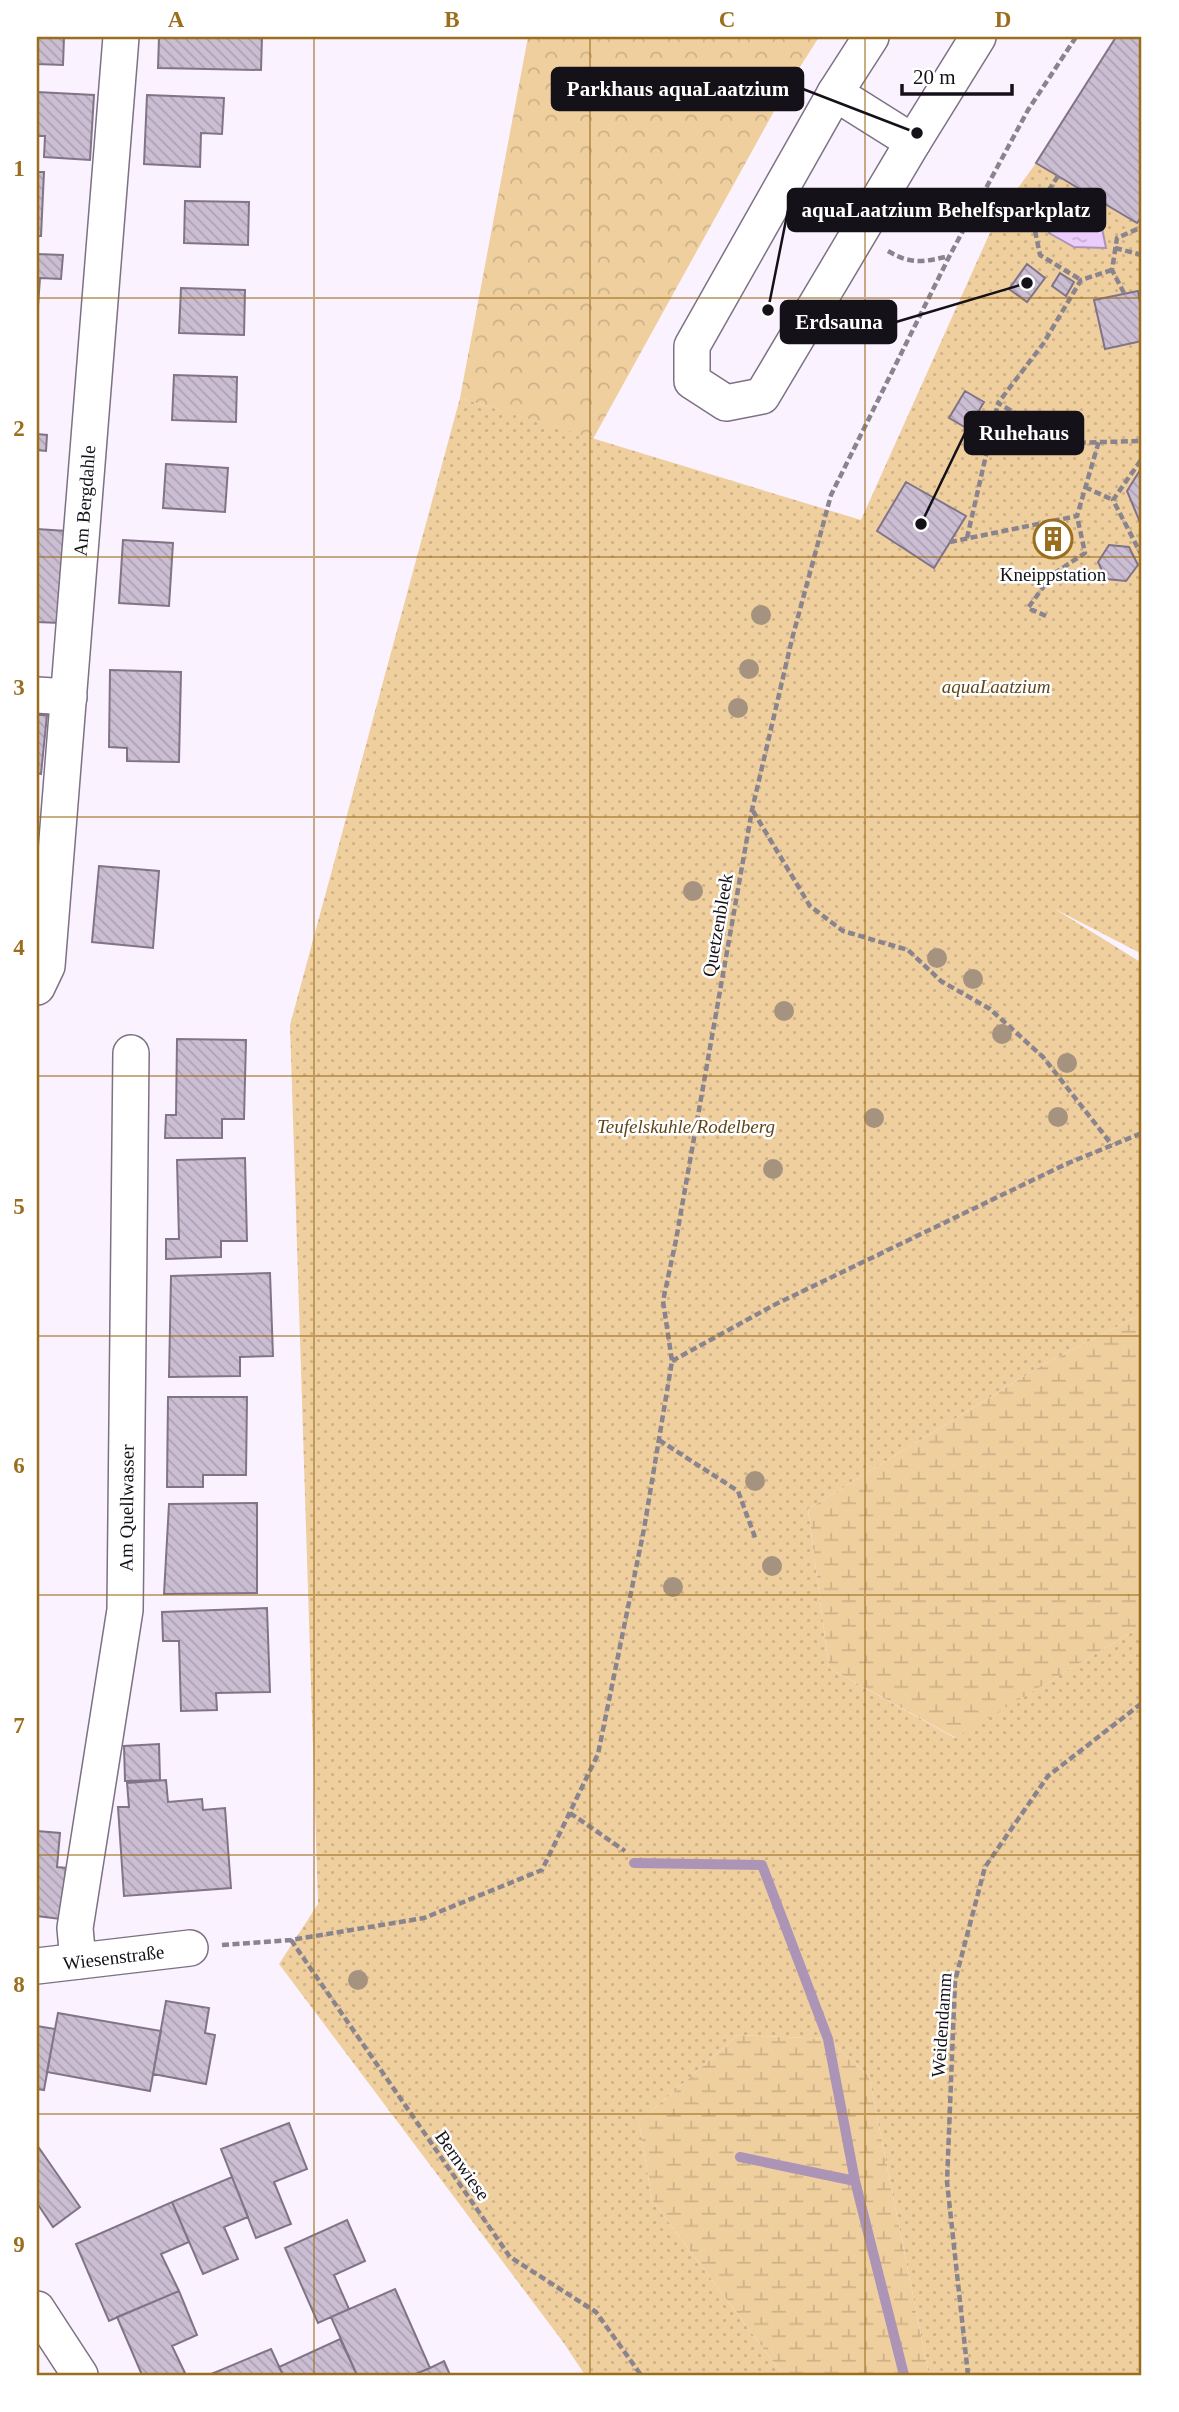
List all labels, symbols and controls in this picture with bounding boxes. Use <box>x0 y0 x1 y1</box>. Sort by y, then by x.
text: A <box>168 7 185 32</box>
text: B <box>444 7 460 32</box>
text: C <box>719 7 735 32</box>
text: D <box>995 7 1011 32</box>
scale bar <box>902 52 1013 96</box>
text: 20 m <box>913 65 956 89</box>
callout: Parkhaus aquaLaatzium <box>552 68 803 110</box>
text: Parkhaus aquaLaatzium <box>567 77 790 101</box>
text: 1 <box>13 156 25 181</box>
callout: aquaLaatzium Behelfsparkplatz <box>788 189 1105 231</box>
text: aquaLaatzium Behelfsparkplatz <box>802 198 1090 222</box>
callout: Erdsauna <box>781 301 896 343</box>
text: Erdsauna <box>795 310 883 334</box>
callout: Ruhehaus <box>965 412 1083 454</box>
text: 2 <box>13 416 25 441</box>
text: Ruhehaus <box>979 421 1069 445</box>
street label: Am Bergdahle <box>70 445 99 557</box>
building icon: Kneippstation <box>1032 518 1074 560</box>
place label: Kneippstation <box>1000 564 1107 585</box>
text: 3 <box>13 675 25 700</box>
park label: aquaLaatzium <box>942 676 1050 697</box>
street label: Quetzenbleek <box>698 871 737 978</box>
text: 4 <box>13 935 25 960</box>
park label: Teufelskuhle/Rodelberg <box>597 1116 775 1137</box>
text: 5 <box>13 1194 25 1219</box>
street label: Am Quellwasser <box>115 1444 138 1572</box>
text: 6 <box>13 1453 25 1478</box>
text: 7 <box>13 1713 25 1738</box>
street label: Wiesenstraße <box>62 1941 165 1974</box>
text: 8 <box>13 1972 25 1997</box>
street label: Weidendamm <box>927 1972 956 2078</box>
street label: Bernwiese <box>431 2126 494 2204</box>
text: 9 <box>13 2232 25 2257</box>

